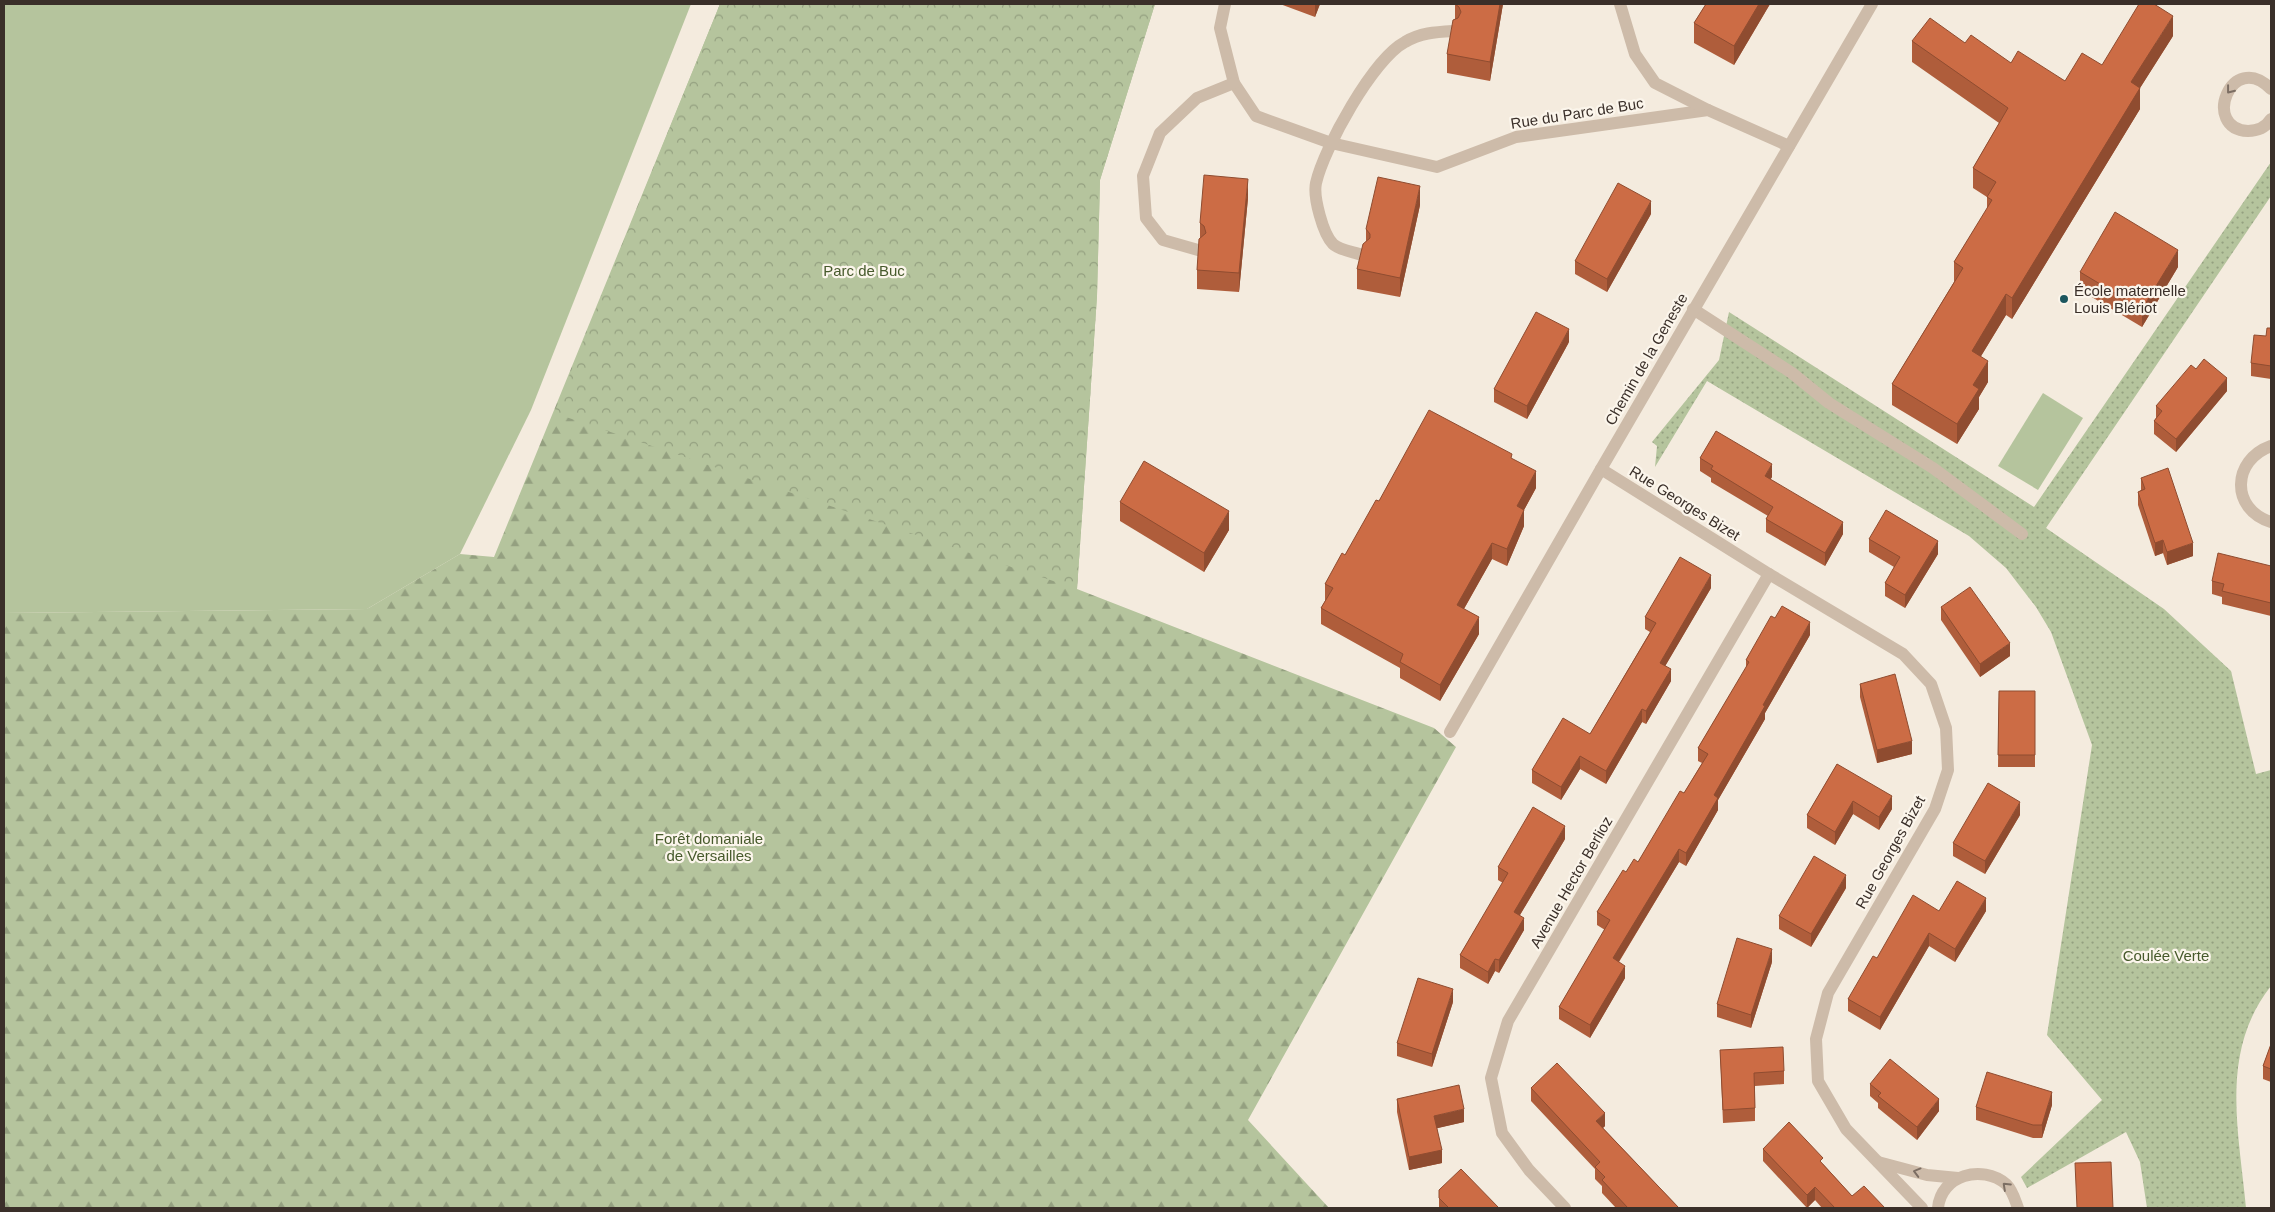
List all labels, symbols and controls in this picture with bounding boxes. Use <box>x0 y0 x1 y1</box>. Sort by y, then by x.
one-way arrow <box>2227 84 2236 93</box>
street label: Rue du Parc de Buc <box>1509 94 1645 132</box>
park label: Parc de Buc <box>823 262 905 279</box>
place label: École maternelle Louis Blériot <box>2074 282 2186 316</box>
street label: Chemin de la Geneste <box>1601 290 1691 428</box>
marker: École maternelle Louis Blériot <box>2058 293 2070 305</box>
street label: Rue Georges Bizet <box>1627 462 1744 544</box>
street label: Rue Georges Bizet <box>1852 792 1929 912</box>
street label: Avenue Hector Berlioz <box>1526 813 1616 951</box>
park label: Forêt domaniale de Versailles <box>655 830 763 864</box>
park label: Coulée Verte <box>2123 947 2209 964</box>
one-way arrow <box>1914 1168 1922 1178</box>
one-way arrow <box>2002 1183 2011 1192</box>

